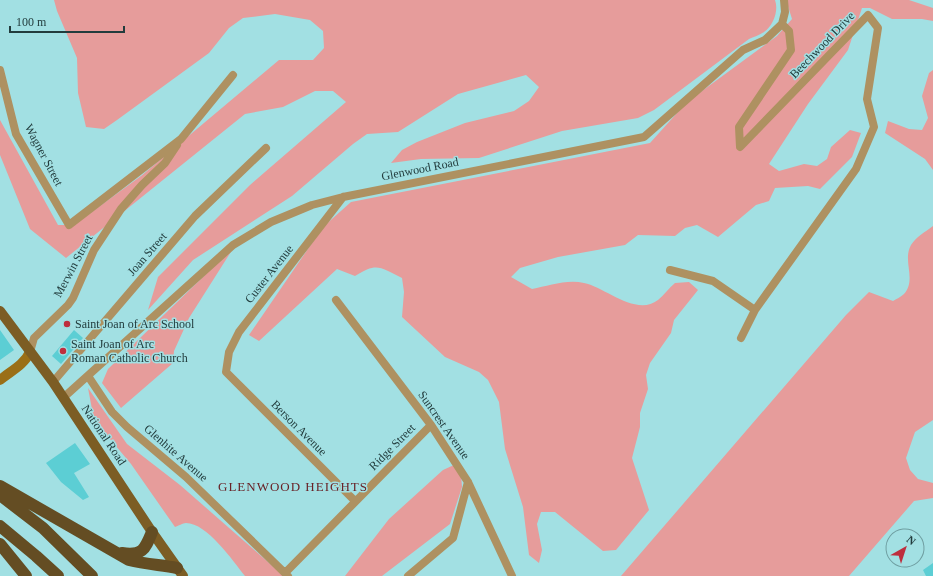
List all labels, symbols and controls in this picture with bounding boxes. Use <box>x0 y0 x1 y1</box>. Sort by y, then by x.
scale bar <box>10 8 124 34</box>
street label: Beechwood Drive <box>787 9 857 81</box>
text: 100 m <box>16 15 47 29</box>
street label: Wagner Street <box>22 122 66 189</box>
street label: Glenwood Road <box>380 155 460 183</box>
street label: Joan Street <box>124 229 170 279</box>
street label: Merwin Street <box>51 232 96 300</box>
street label: Custer Avenue <box>242 242 296 306</box>
place label: Saint Joan of Arc School <box>75 317 195 331</box>
marker: Saint Joan of Arc School <box>62 319 72 329</box>
place label: Saint Joan of Arc Roman Catholic Church <box>71 337 188 365</box>
marker: Saint Joan of Arc Roman Catholic Church <box>58 346 68 356</box>
street label: Suncrest Avenue <box>415 388 473 462</box>
street label: Berson Avenue <box>268 397 330 459</box>
street label: National Road <box>79 402 129 468</box>
street label: Ridge Street <box>366 420 419 473</box>
street label: Glenhite Avenue <box>141 421 211 485</box>
district label: GLENWOOD HEIGHTS <box>218 479 368 494</box>
north arrow <box>885 528 925 568</box>
text: N <box>904 533 918 547</box>

